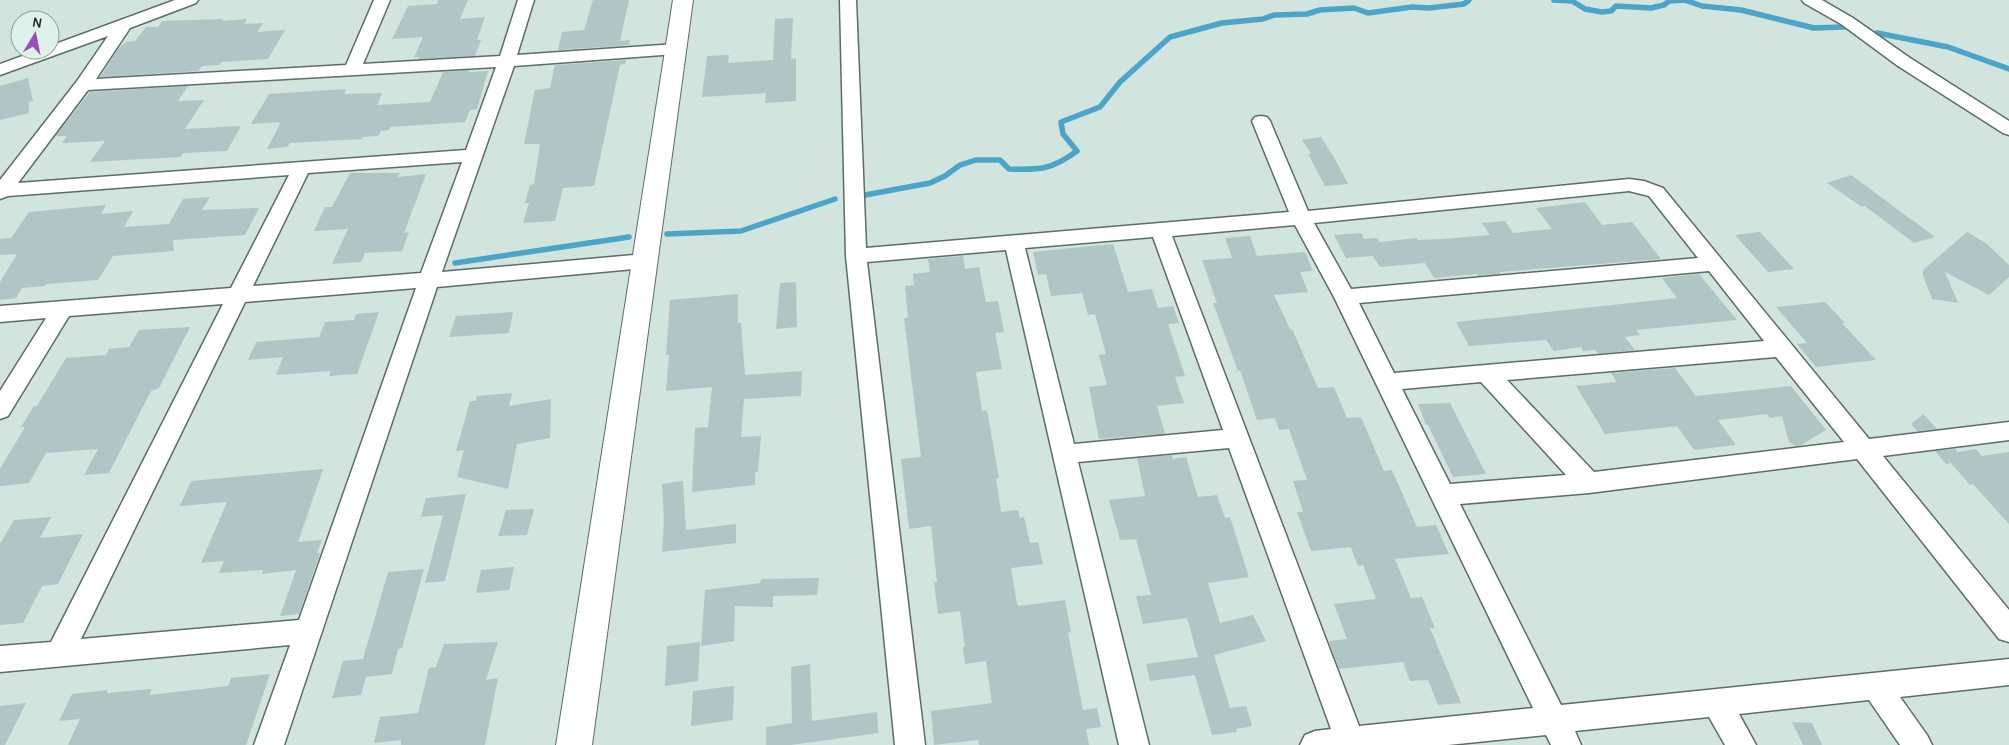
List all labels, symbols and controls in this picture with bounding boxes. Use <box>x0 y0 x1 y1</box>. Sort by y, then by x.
north arrow <box>10 10 60 60</box>
text: N <box>31 13 44 32</box>

